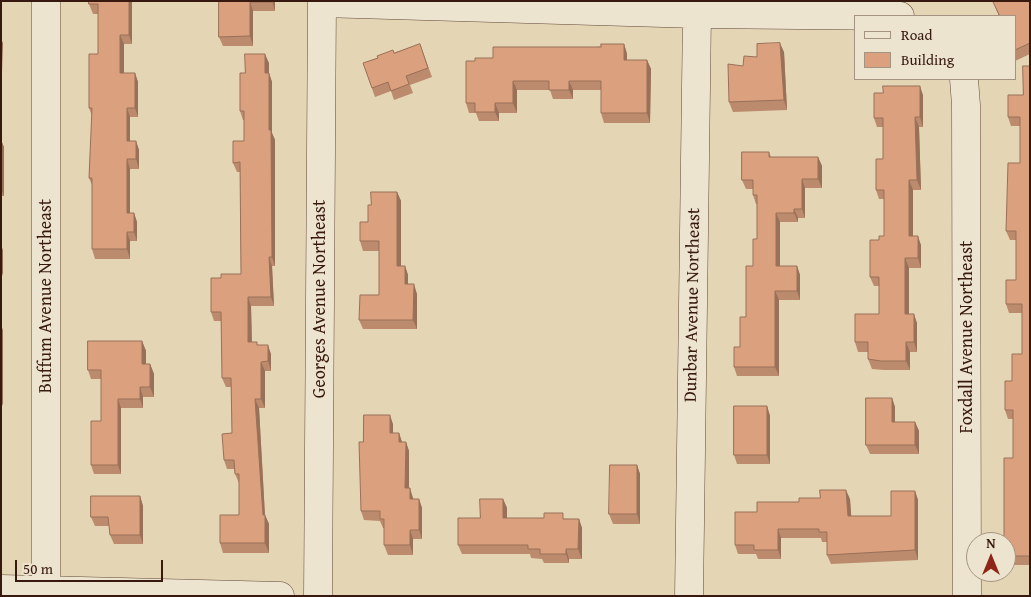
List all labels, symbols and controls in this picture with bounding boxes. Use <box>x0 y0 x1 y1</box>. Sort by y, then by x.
legend <box>854 15 1016 80</box>
text: Road <box>901 24 932 45</box>
text: Building <box>901 49 954 70</box>
street label: Buffum Avenue Northeast <box>35 199 57 393</box>
street label: Georges Avenue Northeast <box>309 200 331 398</box>
street label: Dunbar Avenue Northeast <box>681 208 705 402</box>
street label: Foxdall Avenue Northeast <box>956 241 978 433</box>
north arrow <box>966 532 1016 582</box>
text: N <box>986 533 996 553</box>
scale bar <box>18 550 165 582</box>
text: 50 m <box>23 558 53 579</box>

